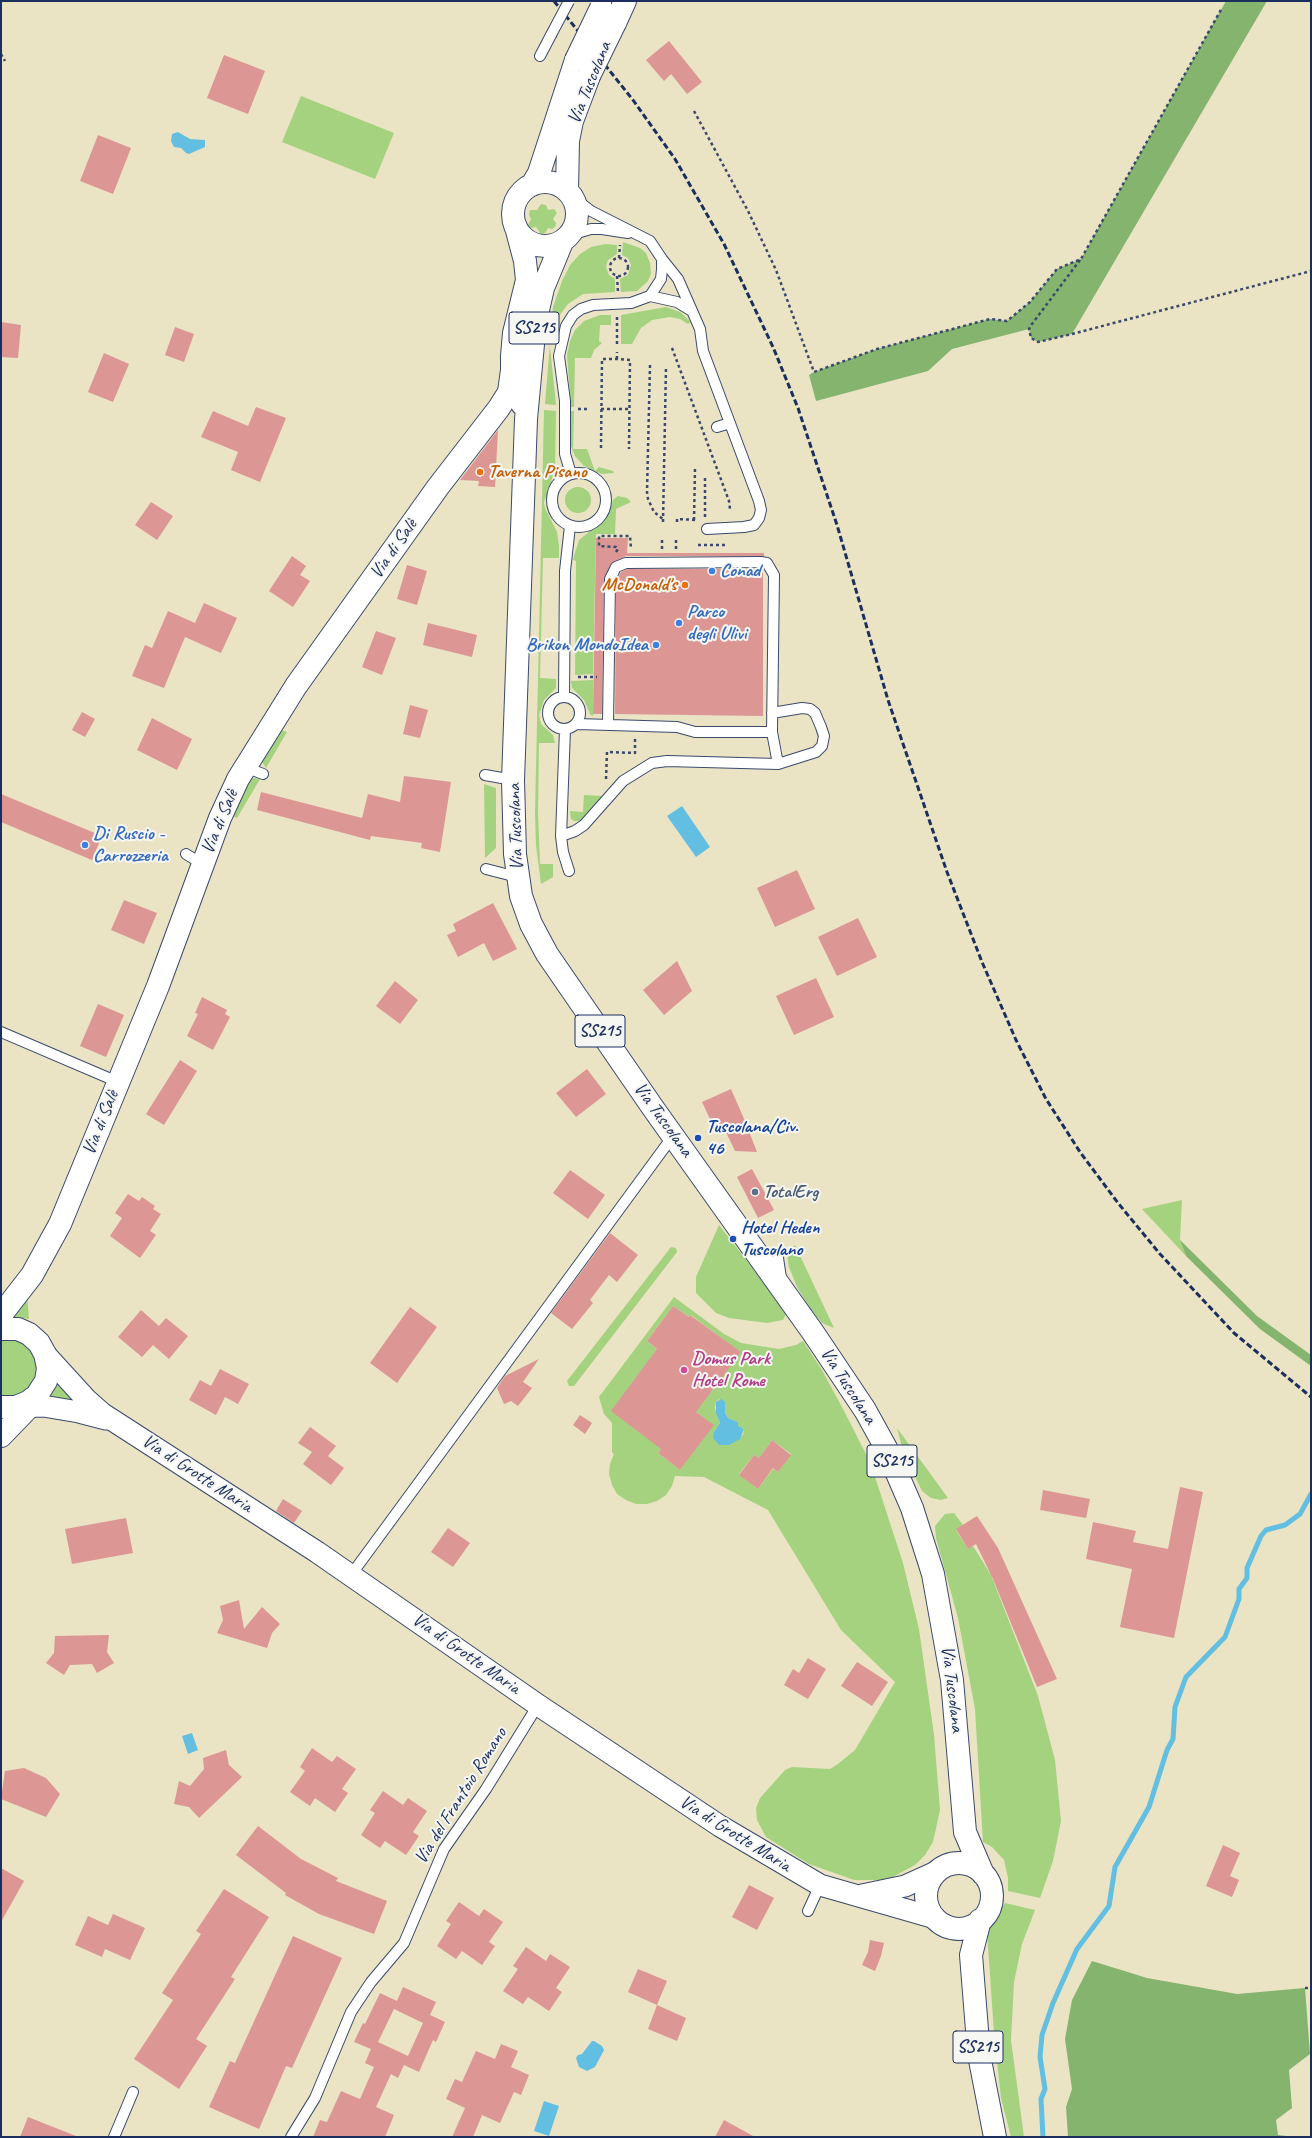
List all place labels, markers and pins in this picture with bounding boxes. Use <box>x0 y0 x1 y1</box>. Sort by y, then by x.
place label: Taverna Pisano <box>488 461 587 483</box>
marker: Taverna Pisano <box>475 467 485 477</box>
place label: Conad <box>720 560 760 582</box>
marker: Conad <box>707 566 717 576</box>
place label: McDonald's <box>602 574 677 596</box>
marker: McDonald's <box>680 580 690 590</box>
place label: Parco degli Ulivi <box>687 601 746 645</box>
marker: Parco degli Ulivi <box>674 618 684 628</box>
place label: Brikon MondoIdea <box>526 634 648 656</box>
marker: Brikon MondoIdea <box>651 640 661 650</box>
place label: Di Ruscio - Carrozzeria <box>93 823 168 867</box>
marker: Di Ruscio - Carrozzeria <box>80 840 90 850</box>
place label: Tuscolana/Civ. 46 <box>706 1116 798 1160</box>
marker: Tuscolana/Civ. 46 <box>693 1133 703 1143</box>
place label: TotalErg <box>763 1181 818 1203</box>
marker: TotalErg <box>750 1187 760 1197</box>
place label: Hotel Heden Tuscolano <box>741 1217 819 1261</box>
marker: Hotel Heden Tuscolano <box>728 1234 738 1244</box>
place label: Domus Park Hotel Rome <box>692 1348 770 1392</box>
marker: Domus Park Hotel Rome <box>679 1365 689 1375</box>

